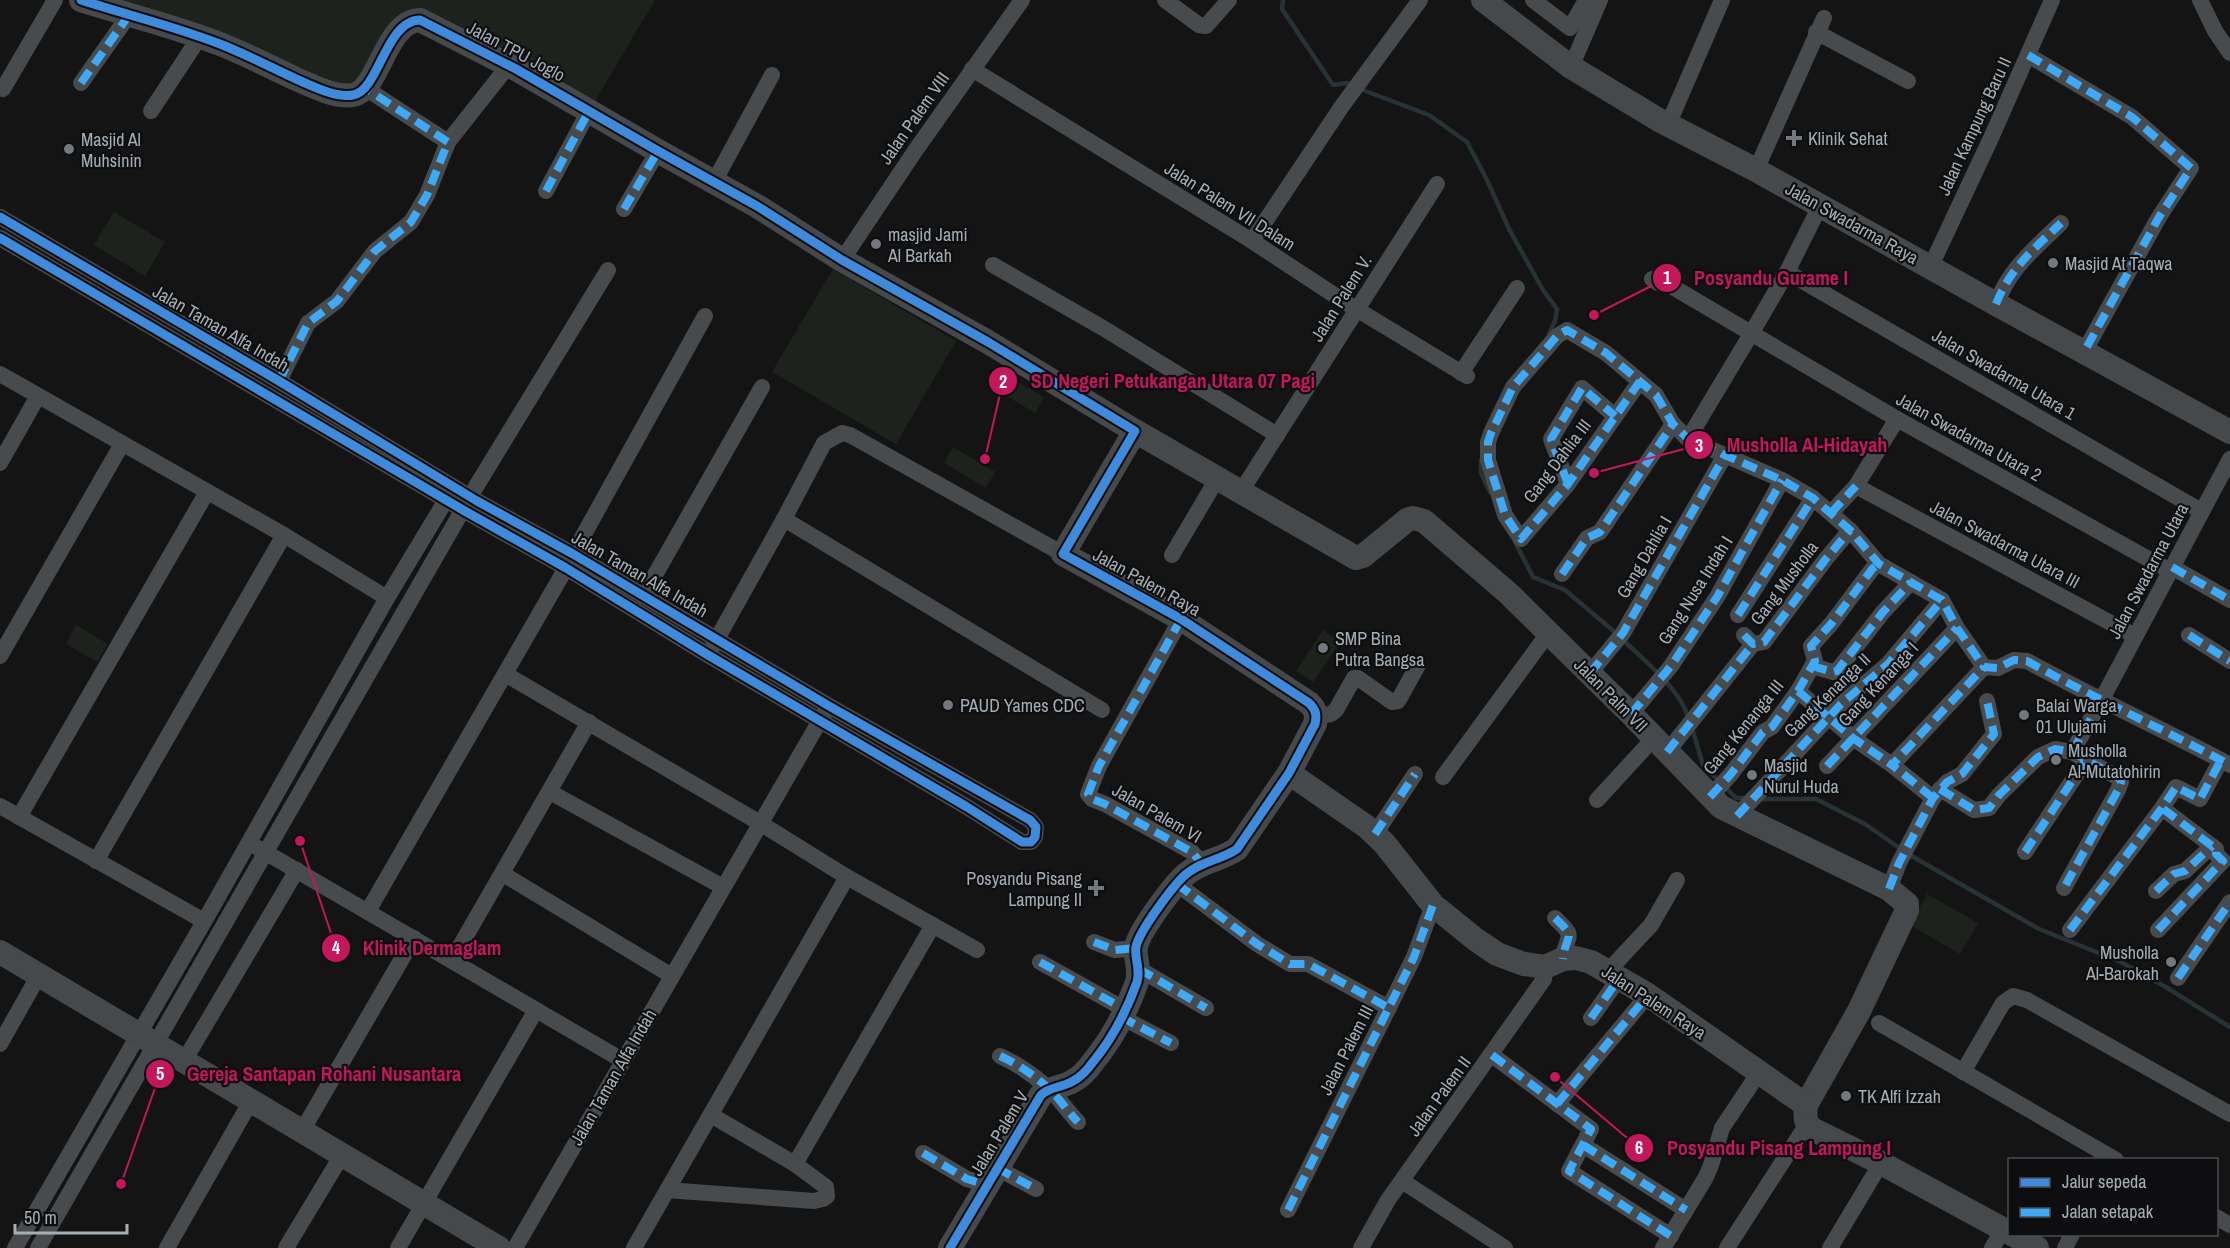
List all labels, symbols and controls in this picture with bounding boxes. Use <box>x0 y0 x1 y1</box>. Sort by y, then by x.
street label: Jalan TPU Joglo <box>462 15 570 87</box>
street label: Jalan Kampung Baru II <box>1931 53 2017 199</box>
street label: Jalan Palem VIII <box>873 67 955 169</box>
place label: Klinik Sehat <box>1808 126 1888 151</box>
place label: Masjid Al Muhsinin <box>81 127 142 173</box>
marker: Klinik Sehat <box>1785 129 1803 147</box>
marker: Masjid Al Muhsinin <box>62 142 76 156</box>
street label: Jalan Palem VII Dalam <box>1160 156 1300 256</box>
street label: Jalan Swadarma Raya <box>1781 176 1923 270</box>
place label: masjid Jami Al Barkah <box>887 222 968 268</box>
marker: masjid Jami Al Barkah <box>869 237 883 251</box>
street label: Jalan Palem V. <box>1304 250 1378 346</box>
place label: Masjid At Taqwa <box>2065 251 2173 276</box>
marker: Masjid At Taqwa <box>2046 256 2060 270</box>
callout: Posyandu Gurame I <box>1652 259 1860 297</box>
text: Posyandu Gurame I <box>1694 264 1848 291</box>
text: 1 <box>1663 265 1672 290</box>
street label: Jalan Taman Alfa Indah <box>148 279 294 377</box>
street label: Jalan Swadarma Utara 1 <box>1927 323 2081 426</box>
callout: SD Negeri Petukangan Utara 07 Pagi <box>988 362 1327 400</box>
text: SD Negeri Petukangan Utara 07 Pagi <box>1031 367 1315 394</box>
text: 2 <box>999 369 1007 394</box>
street label: Jalan Swadarma Utara 2 <box>1892 387 2046 487</box>
street label: Gang Dahlia III <box>1517 414 1597 508</box>
callout: Musholla Al-Hidayah <box>1684 426 1900 464</box>
text: Musholla Al-Hidayah <box>1727 431 1887 458</box>
text: 3 <box>1695 433 1703 458</box>
street label: Jalan Swadarma Utara III <box>1926 494 2084 594</box>
street label: Jalan Swadarma Utara <box>2102 499 2194 643</box>
street label: Gang Dahlia I <box>1610 511 1678 603</box>
street label: Jalan Taman Alfa Indah <box>567 525 713 623</box>
street label: Gang Nusa Indah I <box>1652 531 1738 649</box>
street label: Gang Musholla <box>1744 536 1824 630</box>
street label: Jalan Palem Raya <box>1089 542 1205 622</box>
place label: SMP Bina Putra Bangsa <box>1335 626 1424 672</box>
street label: Gang Kenanga I <box>1832 636 1924 732</box>
marker: SMP Bina Putra Bangsa <box>1316 641 1330 655</box>
street label: Gang Kenanga II <box>1778 647 1876 743</box>
street label: Jalan Palm VII <box>1569 653 1653 737</box>
street label: Gang Kenanga III <box>1697 674 1789 780</box>
place label: PAUD Yames CDC <box>960 693 1085 718</box>
place label: Balai Warga 01 Ulujami <box>2036 693 2117 739</box>
marker: PAUD Yames CDC <box>941 698 955 712</box>
marker: Balai Warga 01 Ulujami <box>2017 708 2031 722</box>
place label: Musholla Al-Mutatohirin <box>2067 738 2161 784</box>
place label: Masjid Nurul Huda <box>1764 753 1839 799</box>
marker: Musholla Al-Mutatohirin <box>2049 753 2063 767</box>
marker: Masjid Nurul Huda <box>1745 768 1759 782</box>
street label: Jalan Palem VI <box>1108 777 1206 849</box>
place label: Posyandu Pisang Lampung II <box>966 866 1083 912</box>
marker: Posyandu Pisang Lampung II <box>1087 879 1105 897</box>
callout: Klinik Dermaglam <box>321 929 514 967</box>
text: Klinik Dermaglam <box>363 934 501 961</box>
text: 4 <box>332 935 341 960</box>
place label: Musholla Al-Barokah <box>2085 940 2159 986</box>
marker: Musholla Al-Barokah <box>2164 955 2178 969</box>
street label: Jalan Palem Raya <box>1597 959 1711 1045</box>
street label: Jalan Palem III <box>1313 1001 1379 1099</box>
street label: Jalan Taman Alfa Indah <box>564 1004 662 1150</box>
street label: Jalan Palem II <box>1401 1051 1477 1141</box>
callout: Gereja Santapan Rohani Nusantara <box>145 1055 473 1093</box>
text: Gereja Santapan Rohani Nusantara <box>187 1060 461 1087</box>
text: 5 <box>156 1061 164 1086</box>
place label: TK Alfi Izzah <box>1858 1084 1941 1109</box>
street label: Jalan Palem V <box>964 1086 1034 1180</box>
marker: TK Alfi Izzah <box>1839 1089 1853 1103</box>
callout: Posyandu Pisang Lampung I <box>1624 1129 1903 1167</box>
text: Posyandu Pisang Lampung I <box>1667 1134 1891 1161</box>
text: 6 <box>1635 1135 1643 1160</box>
legend <box>2008 1158 2218 1236</box>
text: Jalur sepeda <box>2062 1169 2147 1194</box>
scale bar <box>15 1197 128 1235</box>
text: Jalan setapak <box>2062 1199 2154 1224</box>
text: 50 m <box>24 1205 57 1230</box>

